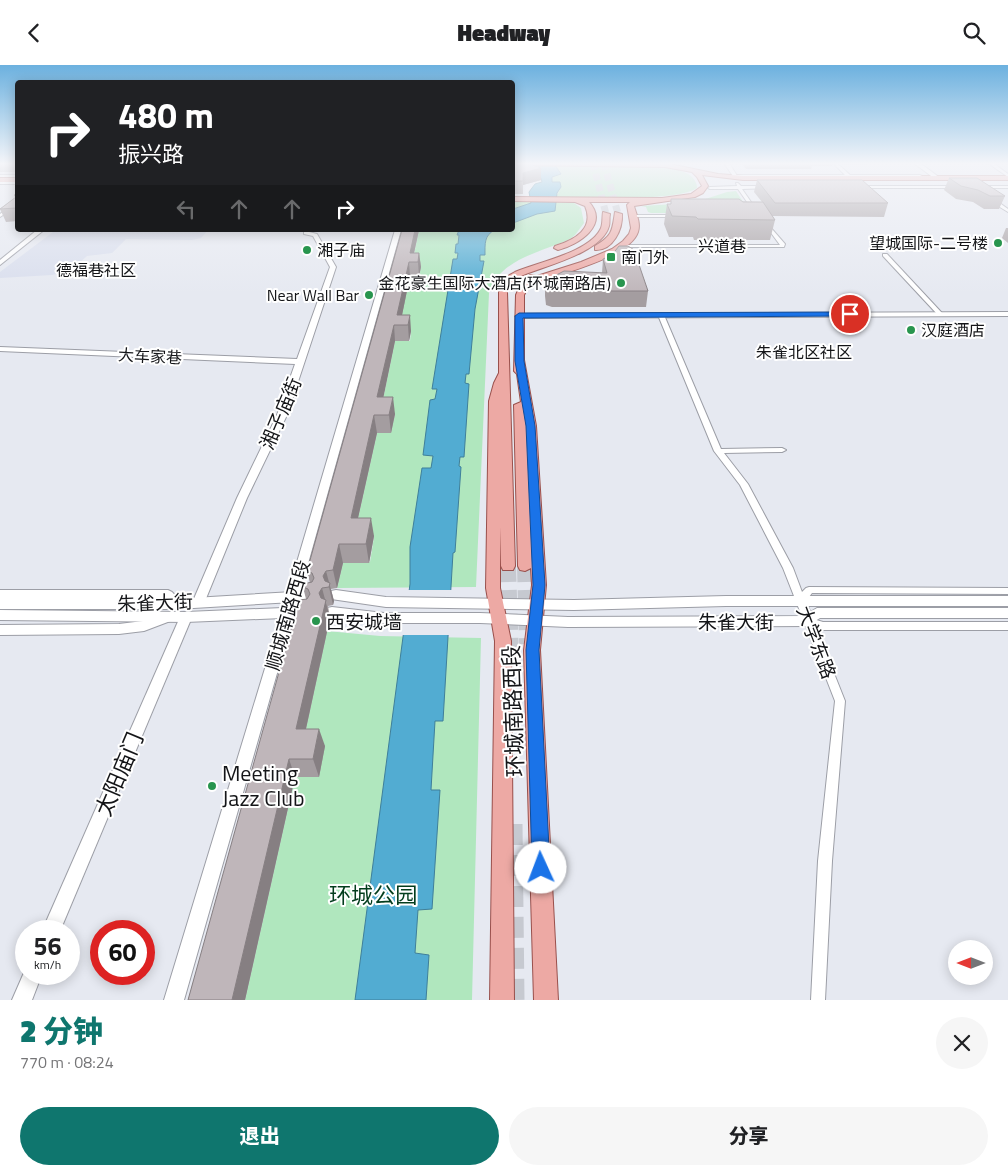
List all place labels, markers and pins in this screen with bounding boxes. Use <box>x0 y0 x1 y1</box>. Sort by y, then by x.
place label: 望城国际-二号楼 <box>869 231 988 255</box>
marker: 望城国际-二号楼 <box>992 237 1004 249</box>
place label: 湘子庙 <box>317 238 365 262</box>
marker: 湘子庙 <box>301 244 313 256</box>
place label: 南门外 <box>621 245 669 269</box>
marker: 南门外 <box>605 251 617 263</box>
place label: 金花豪生国际大酒店(环城南路店) <box>379 271 611 295</box>
marker: 金花豪生国际大酒店(环城南路店) <box>615 277 627 289</box>
place label: Near Wall Bar <box>267 283 359 307</box>
marker: Near Wall Bar <box>363 289 375 301</box>
pin <box>829 293 871 335</box>
place label: 汉庭酒店 <box>921 318 985 342</box>
marker: 汉庭酒店 <box>905 324 917 336</box>
place label: 西安城墙 <box>326 607 402 636</box>
marker: 西安城墙 <box>310 615 322 627</box>
place label: Meeting Jazz Club <box>222 756 305 815</box>
marker: Meeting Jazz Club <box>206 780 218 792</box>

